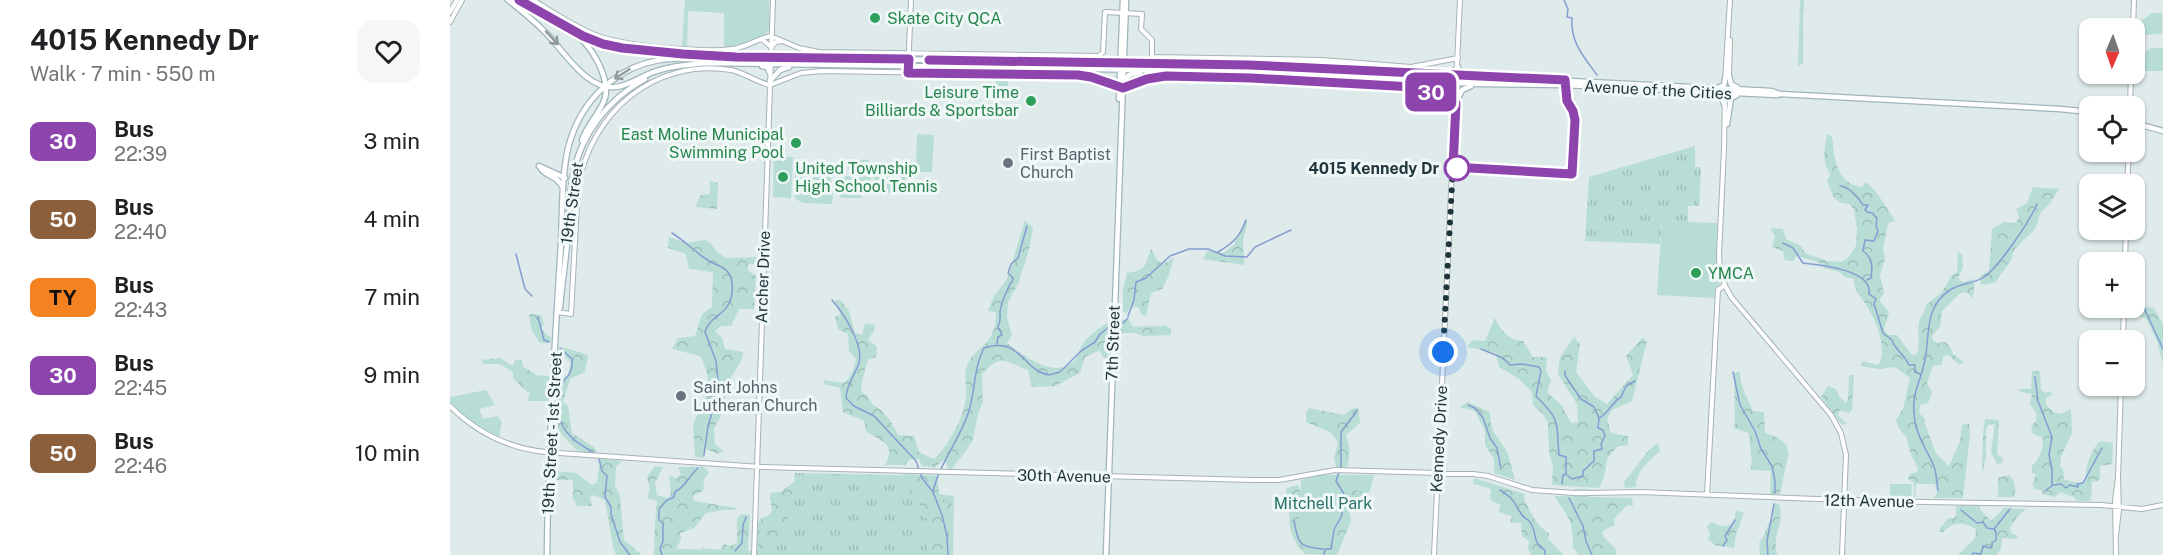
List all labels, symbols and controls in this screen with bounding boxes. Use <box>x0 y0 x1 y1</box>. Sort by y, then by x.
place label: Skate City QCA <box>887 9 1002 28</box>
marker: Skate City QCA <box>868 11 882 25</box>
north arrow <box>2079 18 2145 84</box>
map controls <box>2079 18 2145 396</box>
button: heart <box>357 20 420 83</box>
text: 4015 Kennedy Dr <box>30 23 259 56</box>
one-way arrow <box>544 31 559 46</box>
text: Walk · 7 min · 550 m <box>30 62 216 86</box>
one-way arrow <box>614 69 631 81</box>
line badge: 30 <box>1404 72 1458 112</box>
street label: Avenue of the Cities <box>1584 77 1732 103</box>
text: 30 <box>1417 80 1445 105</box>
place label: Leisure Time Billiards & Sportsbar <box>865 83 1019 120</box>
marker: Leisure Time Billiards & Sportsbar <box>1024 94 1038 108</box>
button: locate <box>2079 96 2145 162</box>
text: Bus <box>114 116 154 142</box>
place label: East Moline Municipal Swimming Pool <box>621 125 784 162</box>
text: 3 min <box>363 128 420 154</box>
text: 30 <box>49 129 77 154</box>
marker: East Moline Municipal Swimming Pool <box>789 136 803 150</box>
text: 22:39 <box>114 142 167 166</box>
place label: First Baptist Church <box>1020 145 1111 182</box>
marker: 4015 Kennedy Dr <box>1444 155 1470 181</box>
marker: First Baptist Church <box>1001 156 1015 170</box>
place label: United Township High School Tennis <box>795 159 938 196</box>
place label: 4015 Kennedy Dr <box>1308 159 1439 178</box>
street label: 19th Street <box>557 161 587 245</box>
marker: United Township High School Tennis <box>776 170 790 184</box>
button: layers <box>2079 174 2145 240</box>
text: Bus <box>114 194 154 220</box>
text: 4 min <box>364 206 420 232</box>
text: 50 <box>49 207 77 232</box>
text: 22:40 <box>114 220 167 244</box>
street label: Archer Drive <box>752 230 774 324</box>
button: + <box>2079 252 2145 318</box>
place label: YMCA <box>1708 264 1754 283</box>
marker: YMCA <box>1689 266 1703 280</box>
text: Bus <box>114 272 154 298</box>
text: 7 min <box>364 284 420 310</box>
text: TY <box>49 285 77 310</box>
text: 22:43 <box>114 298 167 322</box>
street label: 7th Street <box>1102 305 1124 381</box>
button: − <box>2079 330 2145 396</box>
your location <box>1428 337 1458 367</box>
text: Bus <box>114 350 154 376</box>
street label: 19th Street - 1st Street <box>538 351 566 515</box>
text: 9 min <box>364 362 420 388</box>
text: 30 <box>49 363 77 388</box>
text: 22:45 <box>114 376 167 400</box>
place label: Saint Johns Lutheran Church <box>693 378 818 415</box>
street label: Kennedy Drive <box>1427 385 1451 493</box>
marker: Saint Johns Lutheran Church <box>674 389 688 403</box>
text: Bus <box>114 428 154 454</box>
text: 10 min <box>355 440 420 466</box>
text: 50 <box>49 441 77 466</box>
text: 22:46 <box>114 454 167 478</box>
street label: 30th Avenue <box>1017 466 1111 486</box>
street label: 12th Avenue <box>1824 491 1914 511</box>
park label: Mitchell Park <box>1274 494 1372 513</box>

